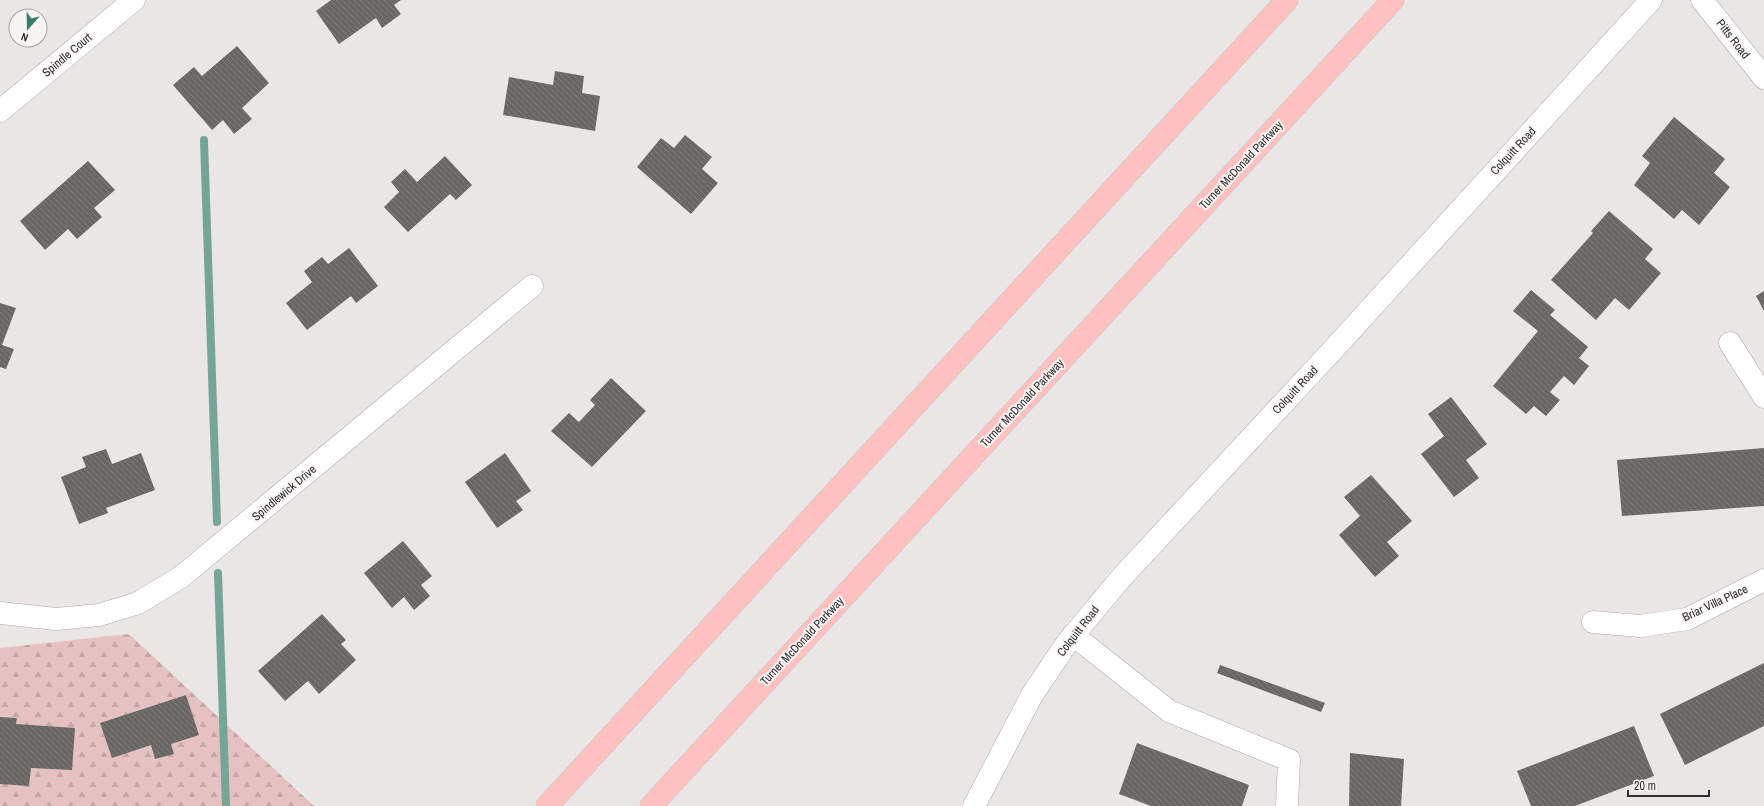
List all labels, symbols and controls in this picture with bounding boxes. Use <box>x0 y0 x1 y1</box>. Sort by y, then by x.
north arrow <box>8 8 48 48</box>
street label: Pitts Road <box>1713 16 1753 62</box>
street label: Spindle Court <box>39 29 95 80</box>
text: N <box>19 30 30 45</box>
street label: Turner McDonald Parkway <box>1196 117 1286 213</box>
street label: Colquitt Road <box>1487 124 1539 178</box>
street label: Turner McDonald Parkway <box>977 355 1067 451</box>
street label: Colquitt Road <box>1269 363 1321 417</box>
street label: Spindlewick Drive <box>248 461 320 525</box>
street label: Briar Villa Place <box>1680 581 1750 625</box>
street label: Turner McDonald Parkway <box>757 593 847 689</box>
street label: Colquitt Road <box>1053 602 1103 660</box>
scale bar <box>1628 772 1709 798</box>
text: 20 m <box>1634 778 1656 794</box>

